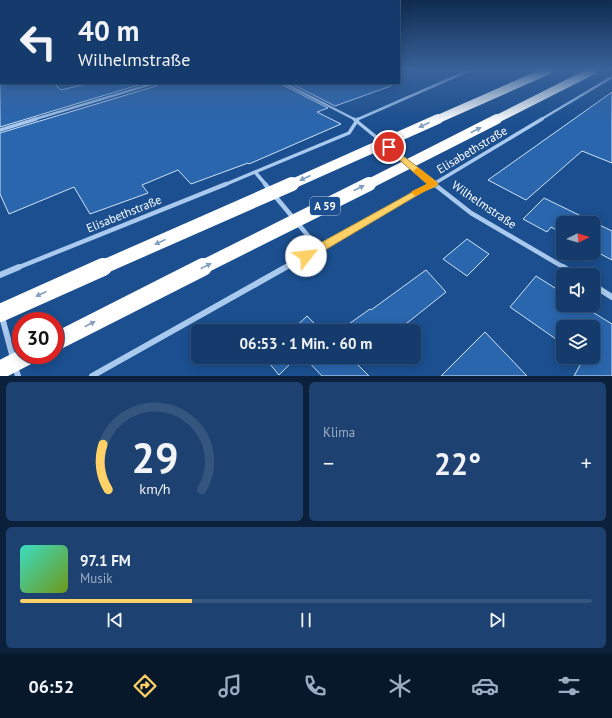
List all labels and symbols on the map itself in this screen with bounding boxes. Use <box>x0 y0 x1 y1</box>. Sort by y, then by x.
one-way arrow <box>417 123 429 129</box>
street label: Elisabethstraße <box>434 123 510 177</box>
one-way arrow <box>470 127 481 133</box>
pin <box>372 130 406 164</box>
one-way arrow <box>299 175 310 181</box>
street label: Wilhelmstraße <box>449 177 520 232</box>
one-way arrow <box>354 185 365 192</box>
street label: Elisabethstraße <box>84 192 164 235</box>
road number: A 59 <box>310 197 340 215</box>
north arrow <box>556 216 600 260</box>
position arrow <box>285 235 327 277</box>
one-way arrow <box>155 239 166 245</box>
one-way arrow <box>200 263 212 269</box>
one-way arrow <box>35 292 47 298</box>
speed limit sign: 30 <box>12 312 64 364</box>
one-way arrow <box>84 321 96 328</box>

